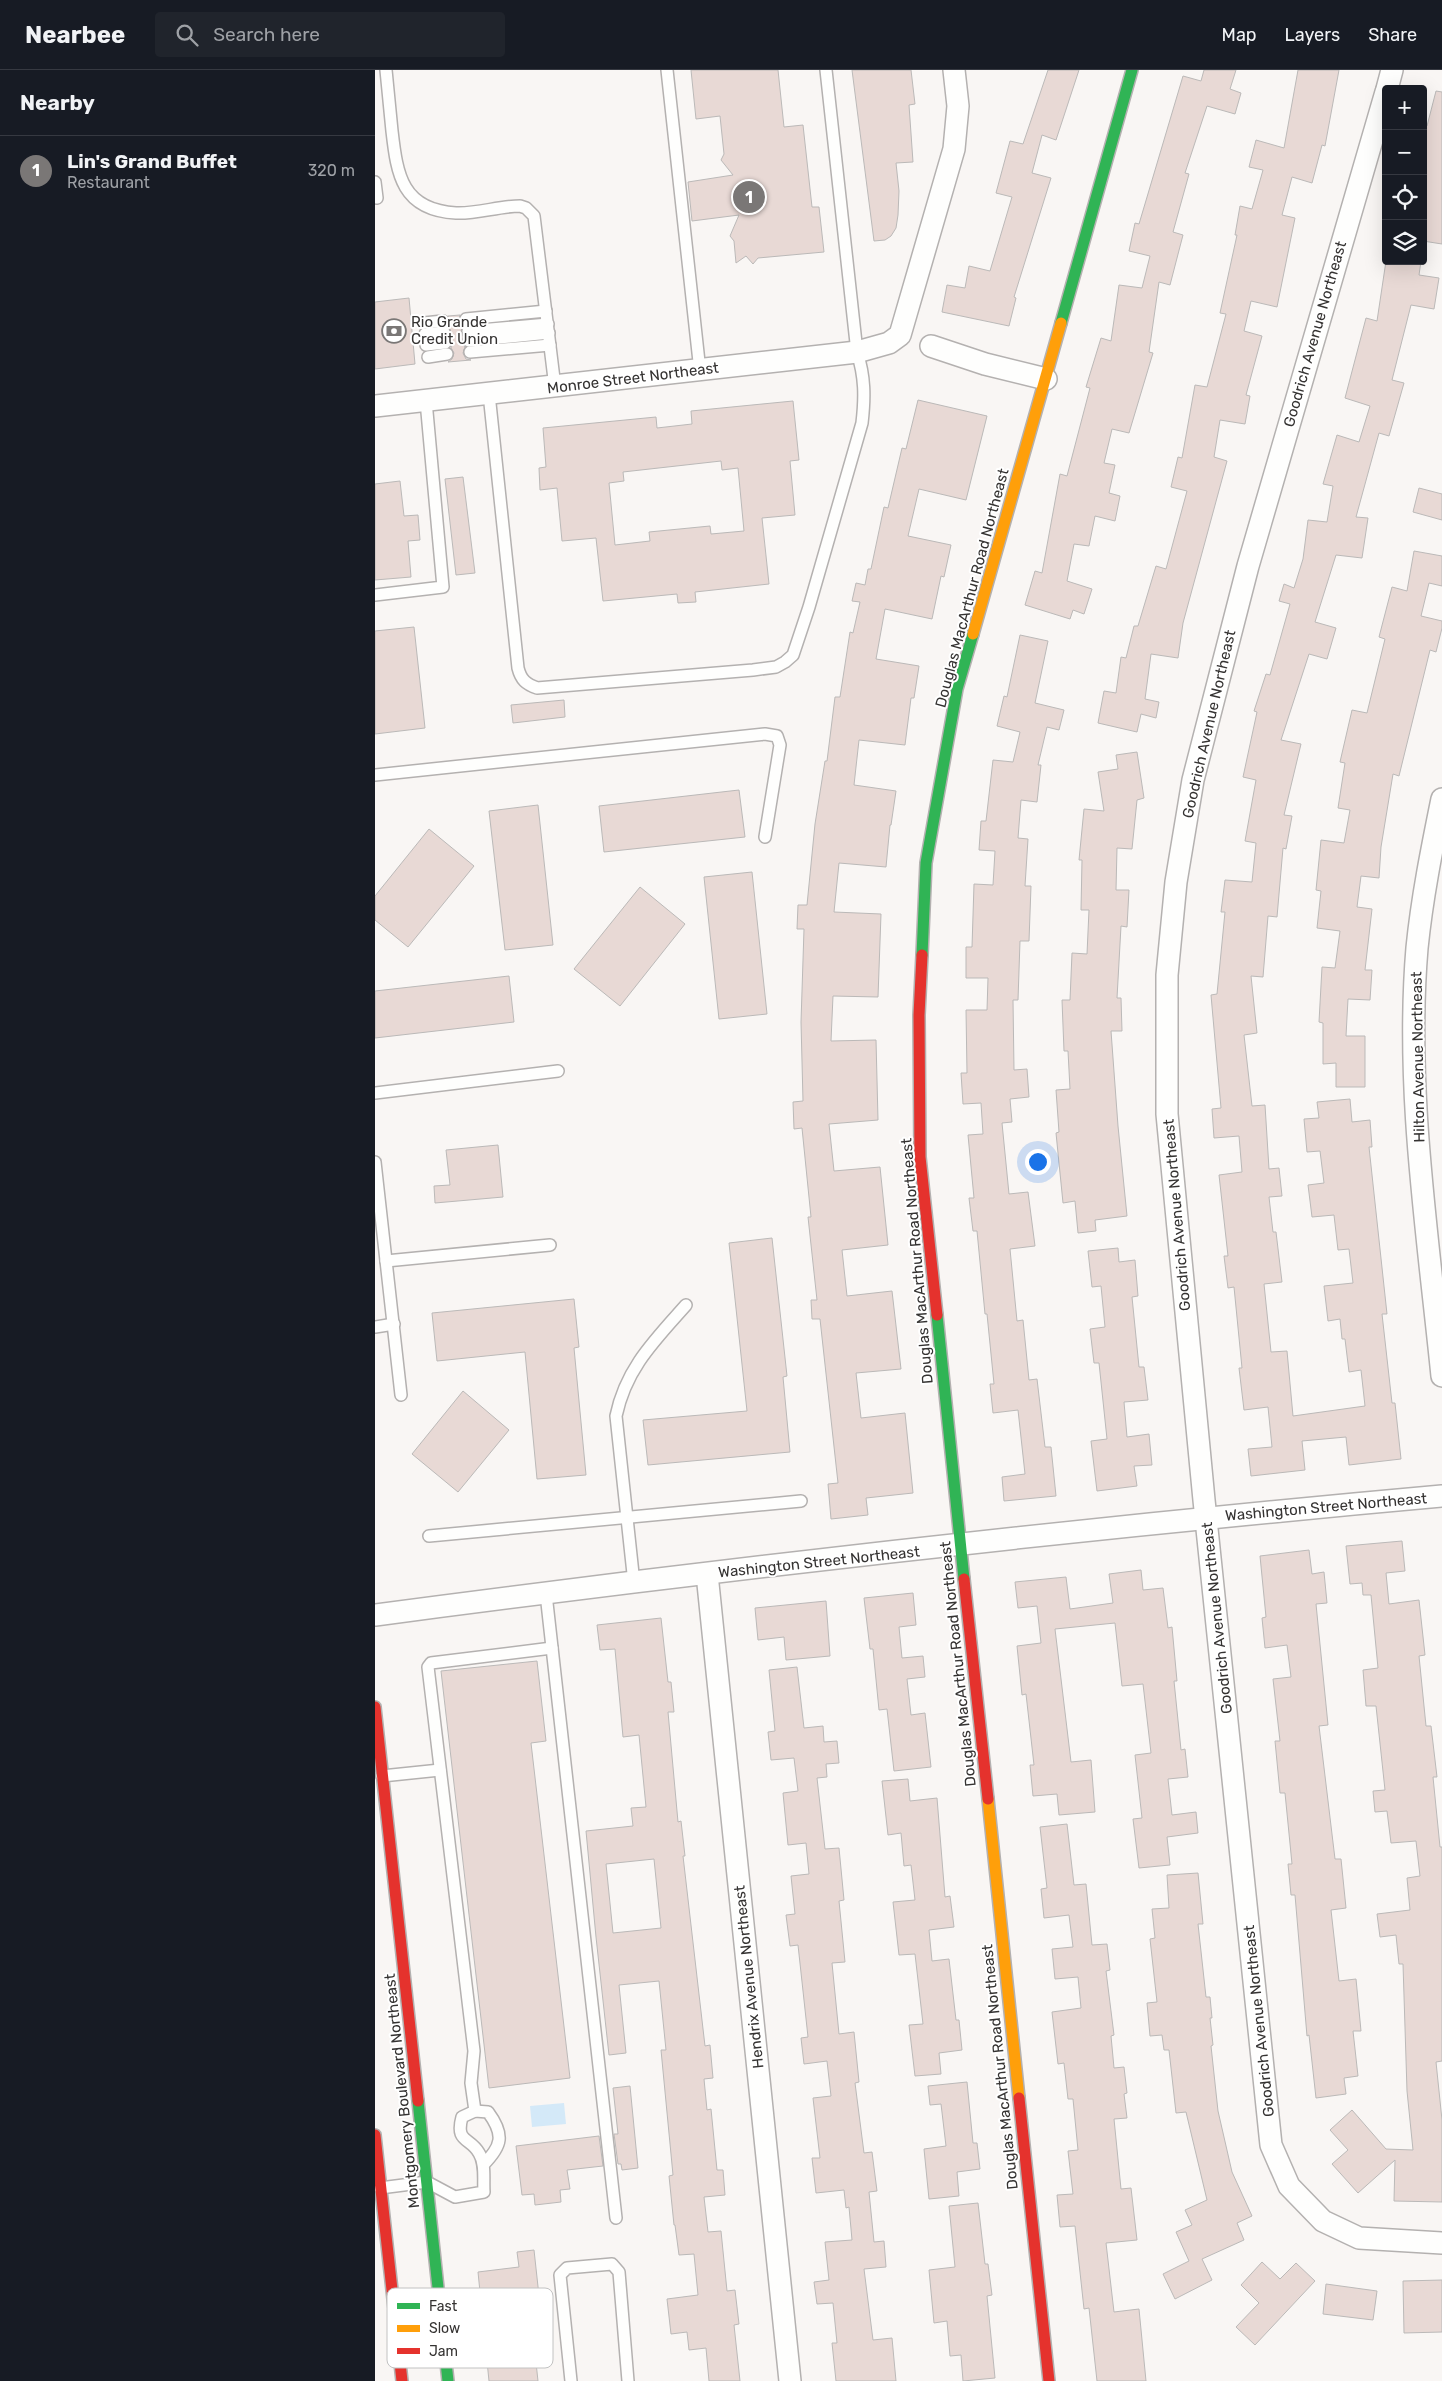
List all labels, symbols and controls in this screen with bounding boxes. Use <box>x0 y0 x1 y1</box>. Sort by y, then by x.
search box <box>155 12 505 57</box>
text: Nearbee <box>25 21 125 49</box>
icon: search <box>173 21 201 49</box>
text: Search here <box>213 23 320 46</box>
text: Map <box>1222 24 1257 46</box>
text: Layers <box>1285 24 1340 46</box>
text: Share <box>1368 24 1417 46</box>
map controls <box>1382 85 1427 265</box>
button: + <box>1382 85 1427 130</box>
text: Nearby <box>20 90 95 115</box>
button: − <box>1382 130 1427 175</box>
text: Lin's Grand Buffet <box>67 150 237 173</box>
text: 1 <box>32 161 40 180</box>
text: 320 m <box>308 161 355 180</box>
text: Restaurant <box>67 173 150 192</box>
button: locate <box>1382 175 1427 220</box>
pin: 1 <box>733 178 765 216</box>
button: layers <box>1382 220 1427 265</box>
street label: Goodrich Avenue Northeast <box>1280 239 1350 429</box>
place label: Rio Grande Credit Union <box>411 313 498 348</box>
bank icon: Rio Grande Credit Union <box>381 318 407 344</box>
street label: Monroe Street Northeast <box>546 359 720 397</box>
street label: Douglas MacArthur Road Northeast <box>931 466 1013 709</box>
street label: Goodrich Avenue Northeast <box>1179 628 1239 820</box>
street label: Hilton Avenue Northeast <box>1408 971 1428 1143</box>
street label: Goodrich Avenue Northeast <box>1160 1118 1194 1312</box>
street label: Douglas MacArthur Road Northeast <box>897 1137 937 1385</box>
your location <box>1025 1149 1051 1175</box>
street label: Washington Street Northeast <box>1224 1489 1428 1525</box>
street label: Goodrich Avenue Northeast <box>1198 1521 1236 1715</box>
street label: Douglas MacArthur Road Northeast <box>936 1540 980 1788</box>
street label: Washington Street Northeast <box>717 1542 921 1582</box>
street label: Hendrix Avenue Northeast <box>730 1884 768 2069</box>
street label: Goodrich Avenue Northeast <box>1240 1924 1278 2118</box>
street label: Douglas MacArthur Road Northeast <box>978 1943 1022 2191</box>
street label: Montgomery Boulevard Northeast <box>381 1973 423 2209</box>
legend <box>387 2288 553 2368</box>
text: Fast <box>429 2298 458 2315</box>
text: Slow <box>429 2320 460 2337</box>
text: Jam <box>429 2343 458 2360</box>

